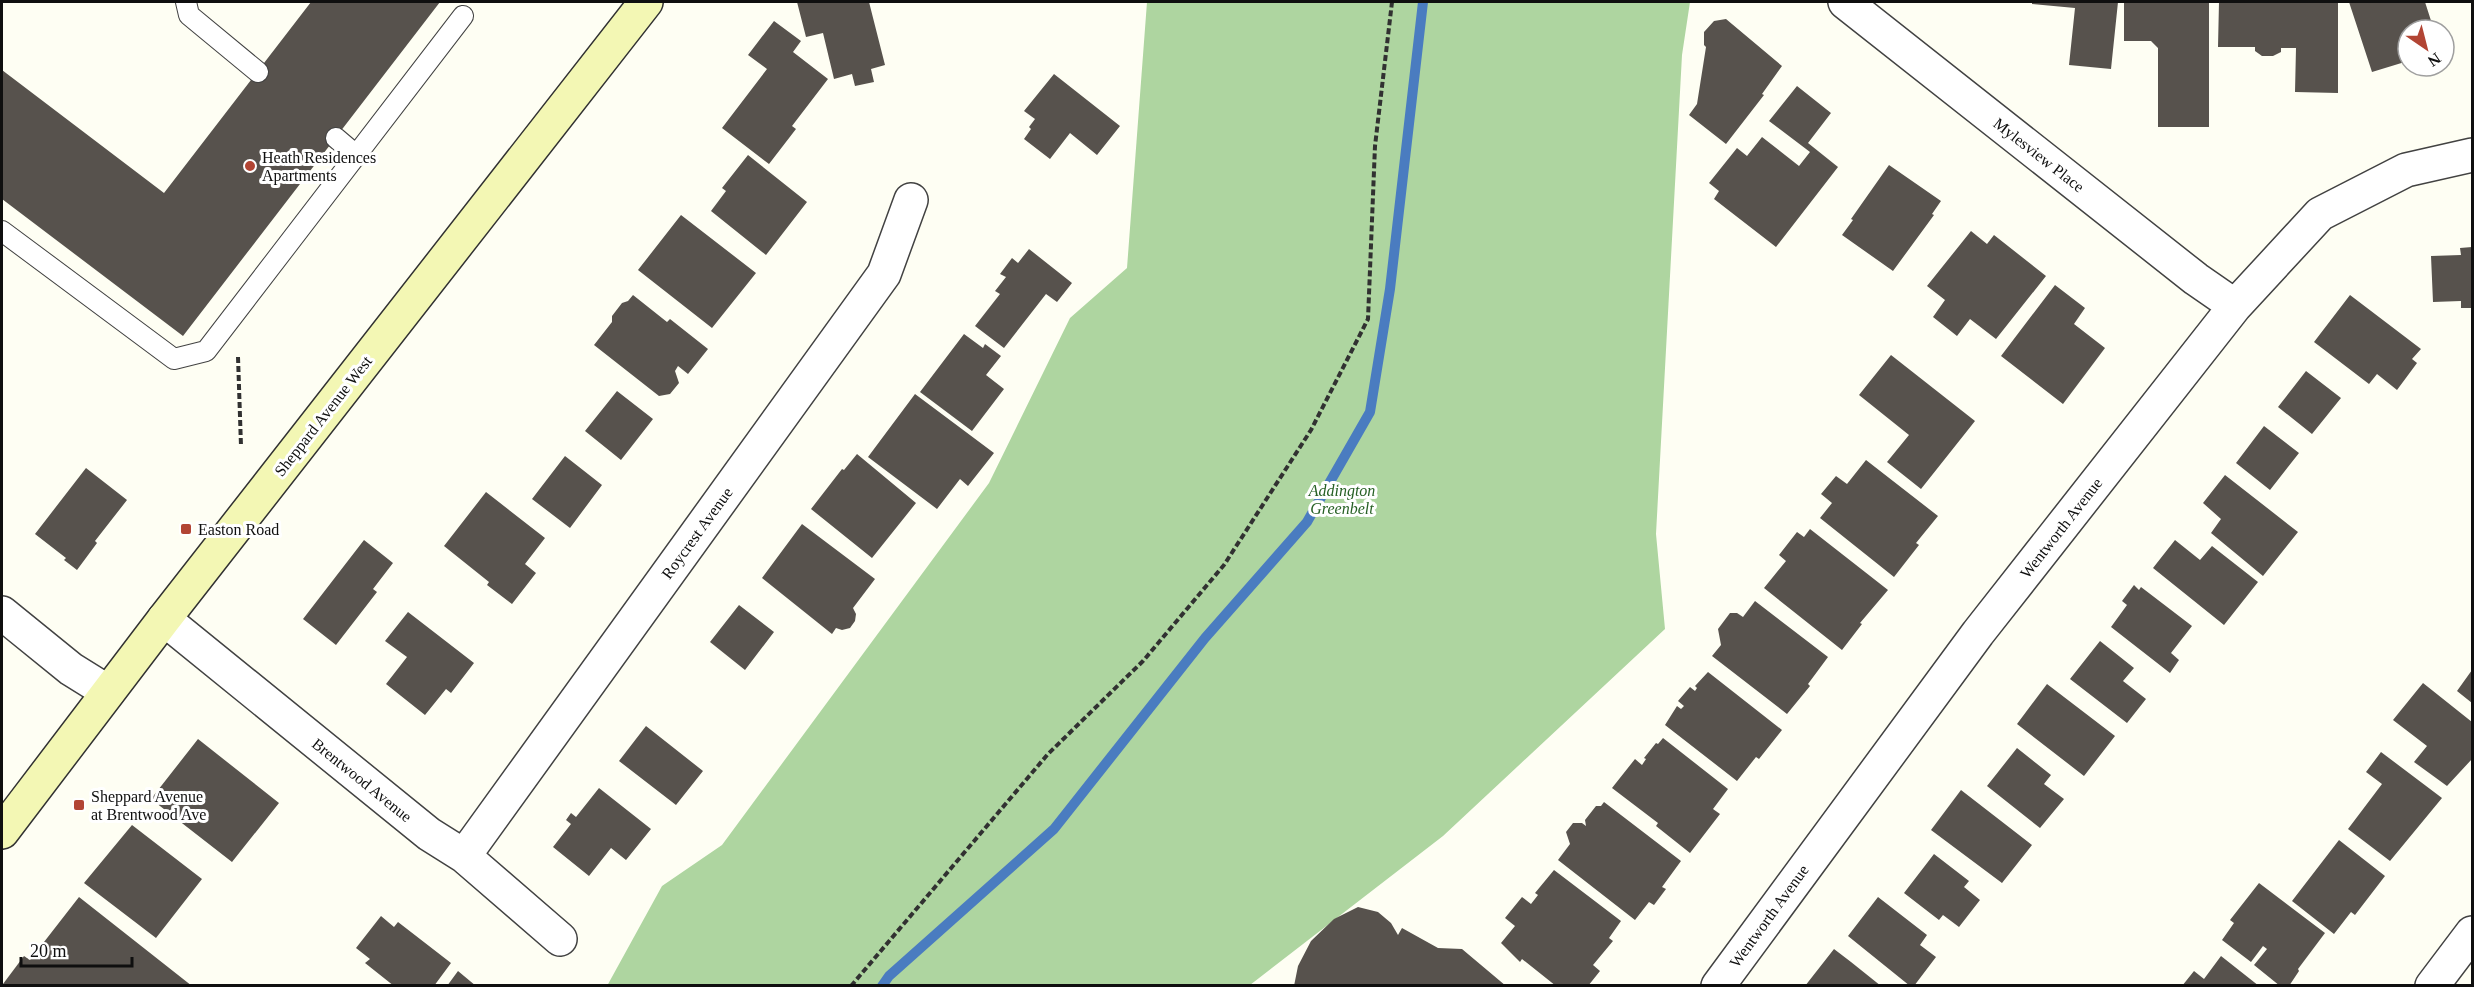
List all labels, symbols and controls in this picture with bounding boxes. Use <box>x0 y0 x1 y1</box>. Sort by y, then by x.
north arrow <box>2396 18 2456 78</box>
text: N <box>2424 50 2444 70</box>
street label: Mylesview Place <box>1990 115 2087 196</box>
place label: Heath Residences Apartments <box>262 149 376 185</box>
marker: Heath Residences Apartments <box>243 159 257 173</box>
street label: Sheppard Avenue West <box>271 352 376 480</box>
street label: Wentworth Avenue <box>2017 475 2105 581</box>
park label: Addington Greenbelt <box>1308 482 1375 517</box>
street label: Roycrest Avenue <box>658 484 737 582</box>
place label: Easton Road <box>198 521 279 538</box>
marker: Easton Road <box>179 522 193 536</box>
street label: Brentwood Avenue <box>309 735 415 825</box>
place label: Sheppard Avenue at Brentwood Ave <box>91 788 206 823</box>
marker: Sheppard Avenue at Brentwood Ave <box>72 798 86 812</box>
street label: Wentworth Avenue <box>1726 861 1812 971</box>
scale bar <box>21 930 132 968</box>
text: 20 m <box>30 941 67 961</box>

